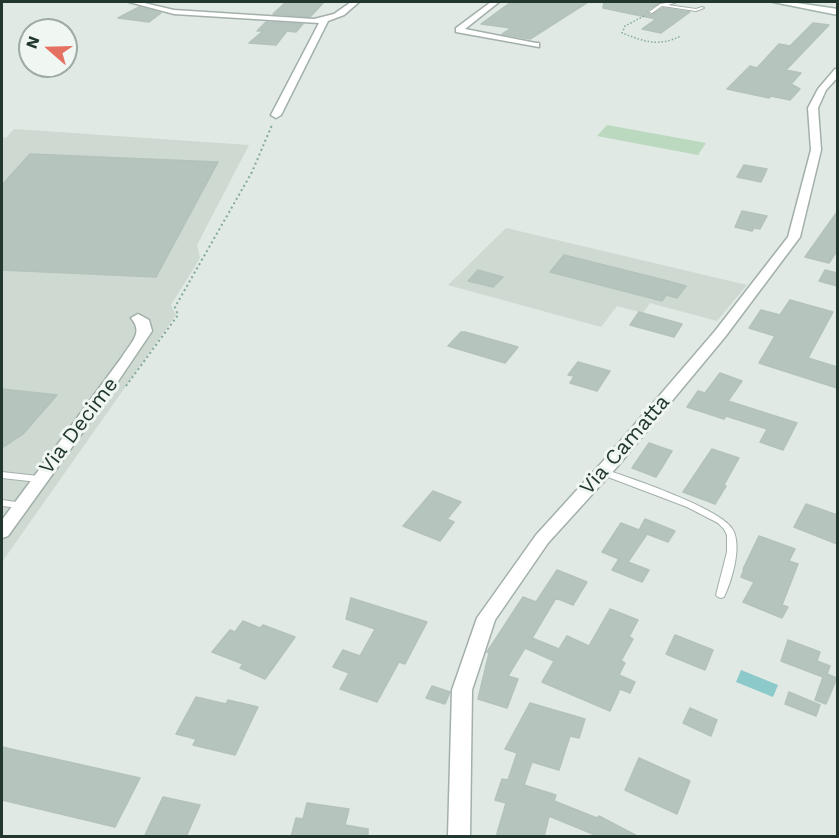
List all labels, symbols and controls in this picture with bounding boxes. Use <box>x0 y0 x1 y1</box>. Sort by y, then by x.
north arrow <box>18 18 78 78</box>
text: N <box>22 34 43 51</box>
street label: Via Decime <box>34 373 124 479</box>
street label: Via Camatta <box>575 390 675 500</box>

